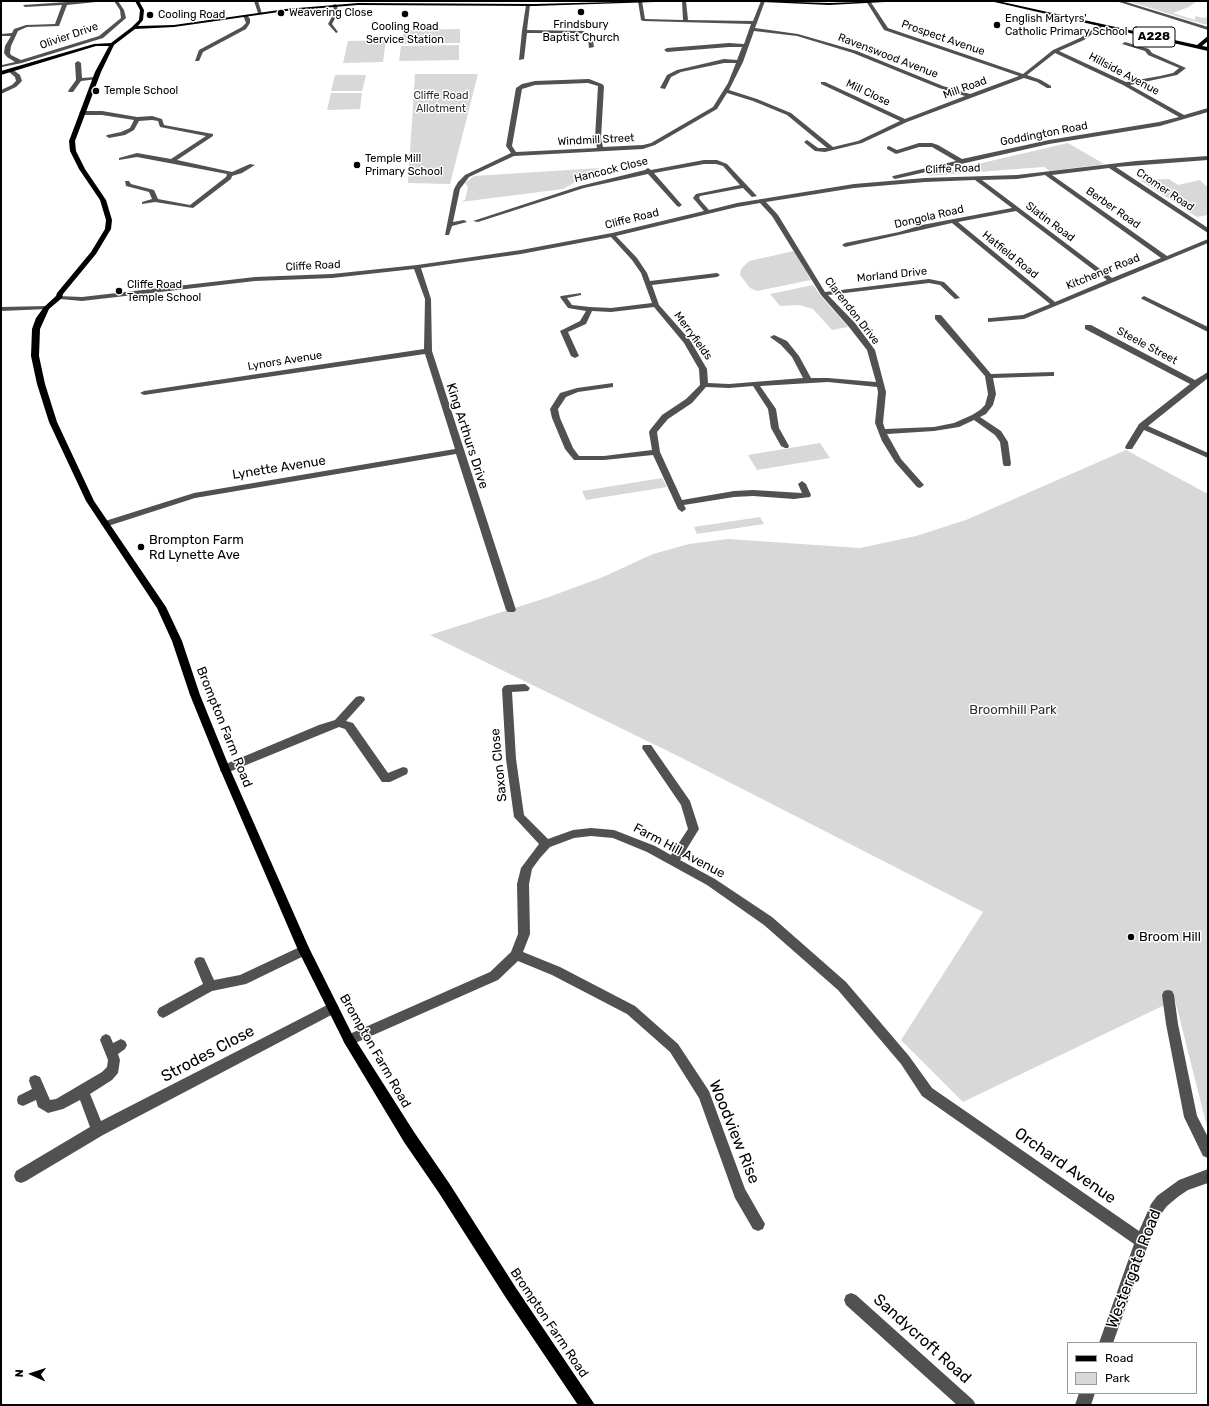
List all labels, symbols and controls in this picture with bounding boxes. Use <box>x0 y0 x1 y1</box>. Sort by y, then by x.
place label: Weavering Close <box>289 6 373 20</box>
marker: Frindsbury Baptist Church <box>576 7 586 17</box>
place label: Cooling Road <box>158 8 225 22</box>
marker: Weavering Close <box>276 8 286 18</box>
marker: Cooling Road Service Station <box>400 9 410 19</box>
marker: Cooling Road <box>145 10 155 20</box>
place label: English Martyrs' Catholic Primary School <box>1005 12 1127 38</box>
place label: Frindsbury Baptist Church <box>543 18 619 44</box>
street label: Prospect Avenue <box>900 18 986 58</box>
street label: Olivier Drive <box>38 20 100 52</box>
place label: Cooling Road Service Station <box>366 20 444 46</box>
marker: English Martyrs' Catholic Primary School <box>992 20 1002 30</box>
road number: A228 <box>1133 27 1175 47</box>
street label: Ravenswood Avenue <box>836 31 940 81</box>
street label: Hillside Avenue <box>1086 50 1162 98</box>
street label: Mill Road <box>941 74 989 102</box>
street label: Mill Close <box>844 77 892 109</box>
place label: Temple School <box>104 84 178 98</box>
marker: Temple School <box>91 86 101 96</box>
park label: Cliffe Road Allotment <box>413 89 469 115</box>
street label: Goddington Road <box>999 119 1089 149</box>
street label: Windmill Street <box>557 131 635 149</box>
place label: Temple Mill Primary School <box>365 152 443 178</box>
street label: Hancock Close <box>573 154 649 186</box>
marker: Temple Mill Primary School <box>352 160 362 170</box>
street label: Cliffe Road <box>925 161 981 177</box>
street label: Cromer Road <box>1134 166 1196 214</box>
street label: Berber Road <box>1083 184 1143 232</box>
street label: Slatin Road <box>1023 199 1077 245</box>
street label: Dongola Road <box>893 203 965 231</box>
street label: Cliffe Road <box>604 206 660 232</box>
street label: Hatfield Road <box>979 228 1041 282</box>
street label: Kitchener Road <box>1064 251 1142 293</box>
street label: Cliffe Road <box>285 258 341 274</box>
street label: Morland Drive <box>856 265 928 285</box>
street label: Clarendon Drive <box>822 275 882 347</box>
place label: Cliffe Road Temple School <box>127 278 201 304</box>
marker: Cliffe Road Temple School <box>114 286 124 296</box>
street label: Merryfields <box>671 309 715 363</box>
street label: Steele Street <box>1114 324 1180 368</box>
street label: Lynors Avenue <box>247 349 323 373</box>
street label: King Arthurs Drive <box>443 381 491 491</box>
street label: Lynette Avenue <box>231 453 327 483</box>
place label: Brompton Farm Rd Lynette Ave <box>149 532 244 563</box>
marker: Brompton Farm Rd Lynette Ave <box>136 542 146 552</box>
street label: Brompton Farm Road <box>193 664 255 790</box>
park label: Broomhill Park <box>969 702 1057 718</box>
street label: Saxon Close <box>487 727 511 803</box>
street label: Farm Hill Avenue <box>631 820 727 882</box>
place label: Broom Hill <box>1139 929 1201 945</box>
marker: Broom Hill <box>1126 932 1136 942</box>
street label: Brompton Farm Road <box>336 991 414 1111</box>
street label: Strodes Close <box>158 1021 258 1087</box>
street label: Woodview Rise <box>704 1077 764 1187</box>
street label: Orchard Avenue <box>1011 1124 1119 1208</box>
street label: Westergate Road <box>1102 1207 1166 1331</box>
street label: Brompton Farm Road <box>507 1265 591 1381</box>
street label: Sandycroft Road <box>869 1290 975 1388</box>
legend <box>1067 1342 1197 1394</box>
text: Road <box>1105 1351 1133 1365</box>
north arrow <box>12 1354 52 1394</box>
text: N <box>13 1369 26 1378</box>
text: Park <box>1105 1371 1130 1385</box>

